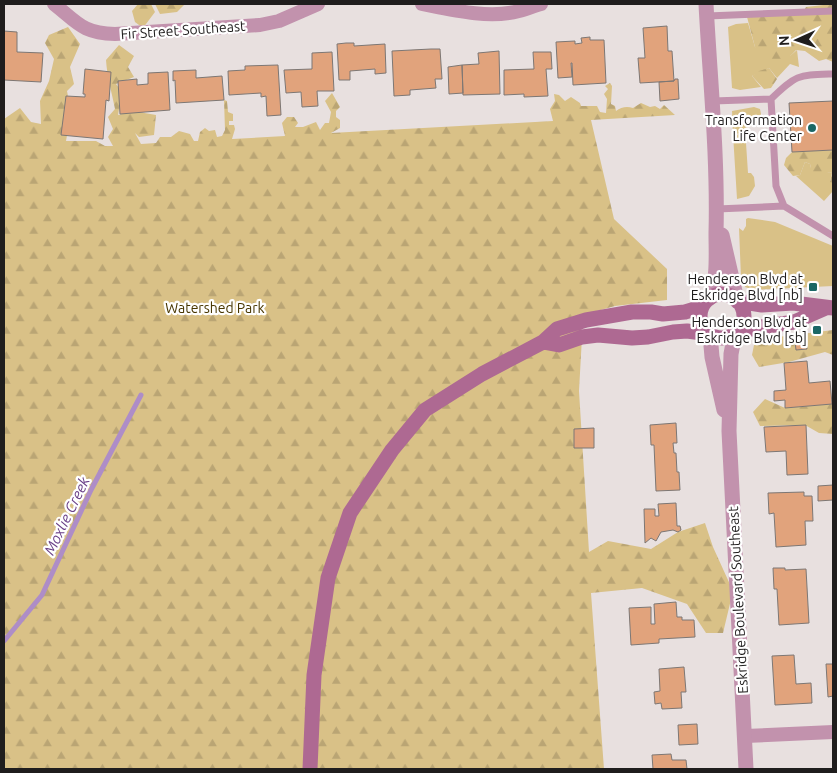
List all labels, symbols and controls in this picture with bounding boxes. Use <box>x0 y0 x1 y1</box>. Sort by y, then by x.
north arrow <box>772 15 822 65</box>
street label: Fir Street Southeast <box>120 18 246 42</box>
text: N <box>776 35 792 46</box>
place label: Transformation Life Center <box>705 112 803 144</box>
marker: Transformation Life Center <box>806 122 818 134</box>
place label: Henderson Blvd at Eskridge Blvd [nb] <box>687 271 803 303</box>
marker: Henderson Blvd at Eskridge Blvd [nb] <box>807 281 819 293</box>
park label: Watershed Park <box>165 300 265 316</box>
place label: Henderson Blvd at Eskridge Blvd [sb] <box>691 314 807 346</box>
marker: Henderson Blvd at Eskridge Blvd [sb] <box>811 324 823 336</box>
water label: Moxlie Creek <box>40 474 93 558</box>
street label: Eskridge Boulevard Southeast <box>725 505 751 694</box>

